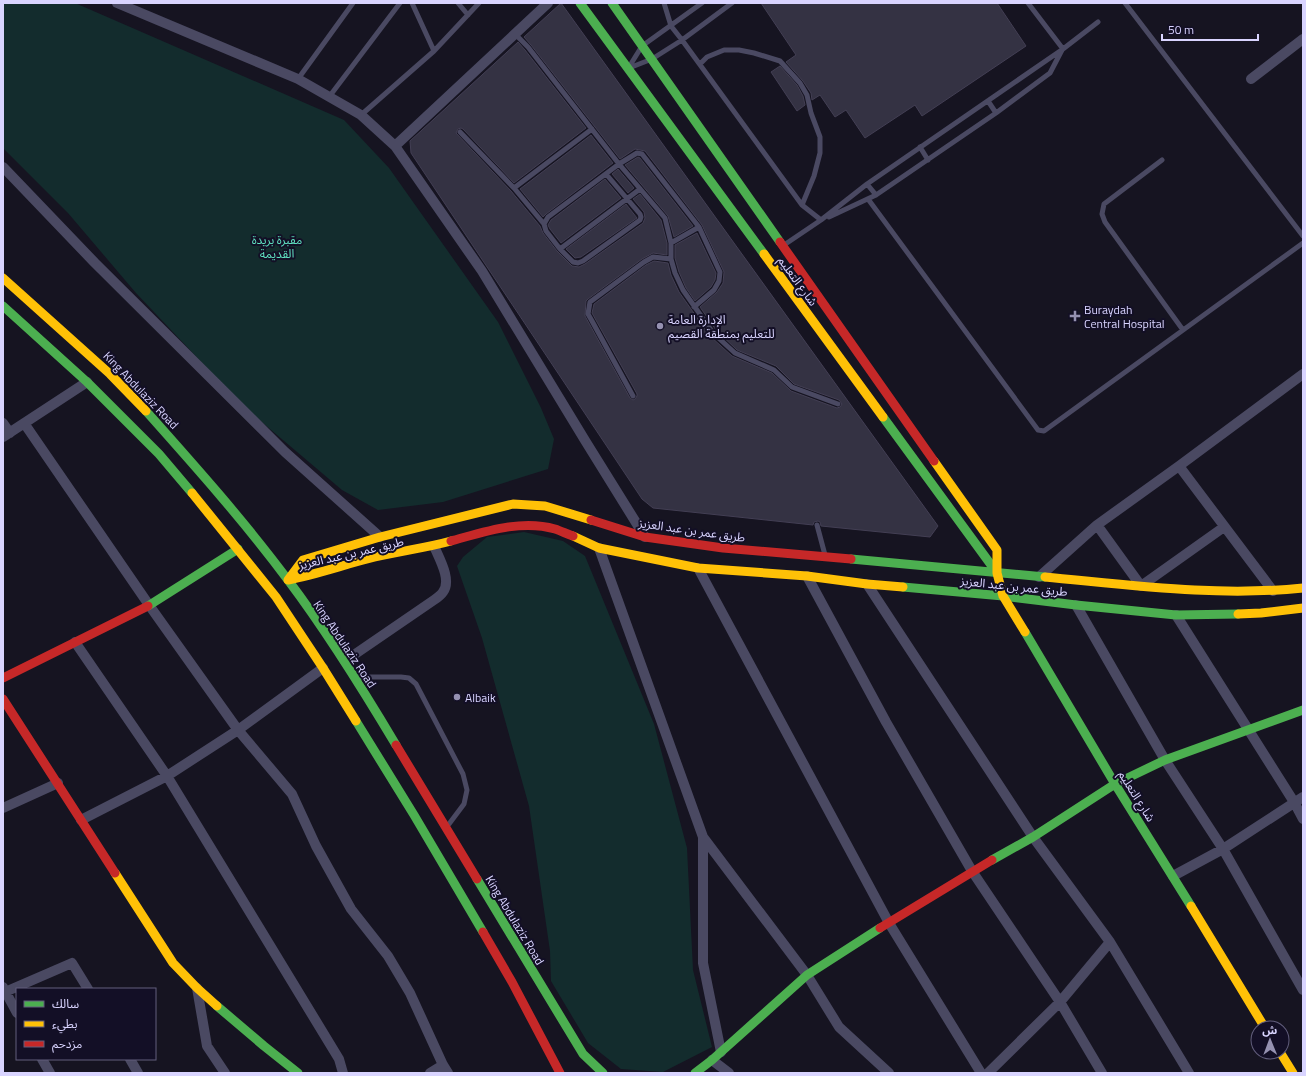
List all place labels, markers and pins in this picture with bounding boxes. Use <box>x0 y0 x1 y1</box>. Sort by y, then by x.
place label: Buraydah Central Hospital <box>1084 300 1165 333</box>
place label: الإدارة العامة للتعليم بمنطقة القصيم <box>668 310 775 343</box>
marker: Buraydah Central Hospital <box>1069 310 1081 322</box>
marker: الإدارة العامة للتعليم بمنطقة القصيم <box>655 321 665 331</box>
place label: Albaik <box>465 688 496 707</box>
marker: Albaik <box>452 692 462 702</box>

